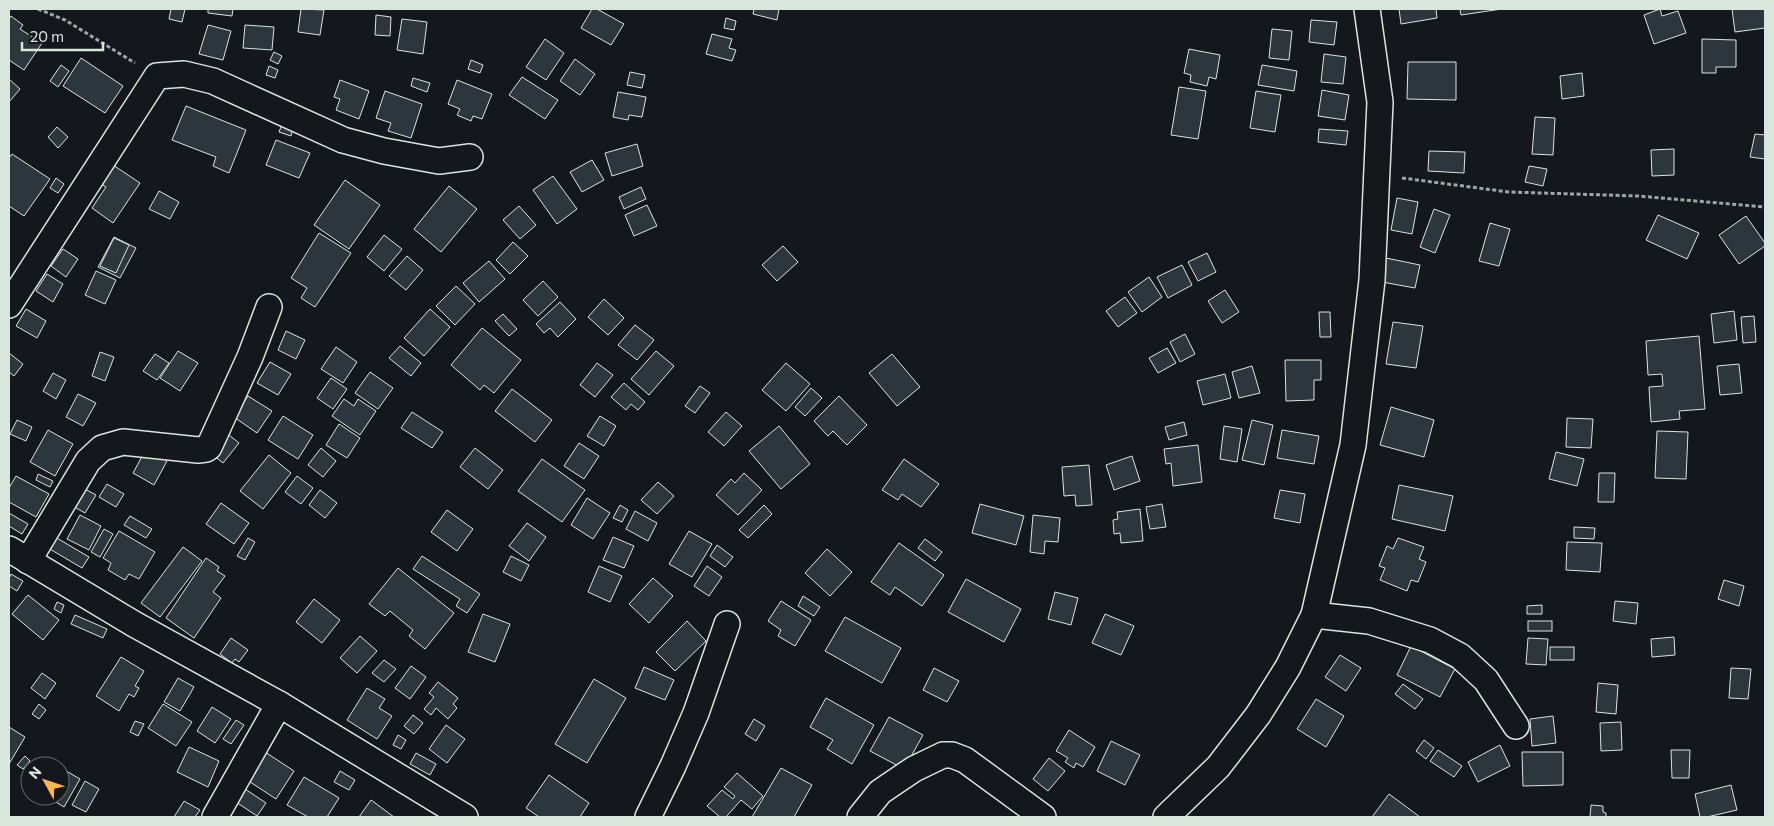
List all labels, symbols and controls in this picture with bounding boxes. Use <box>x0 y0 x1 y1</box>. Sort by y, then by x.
scale bar <box>22 20 104 52</box>
text: 20 m <box>30 27 64 45</box>
north arrow <box>20 756 70 806</box>
text: N <box>25 763 45 782</box>

